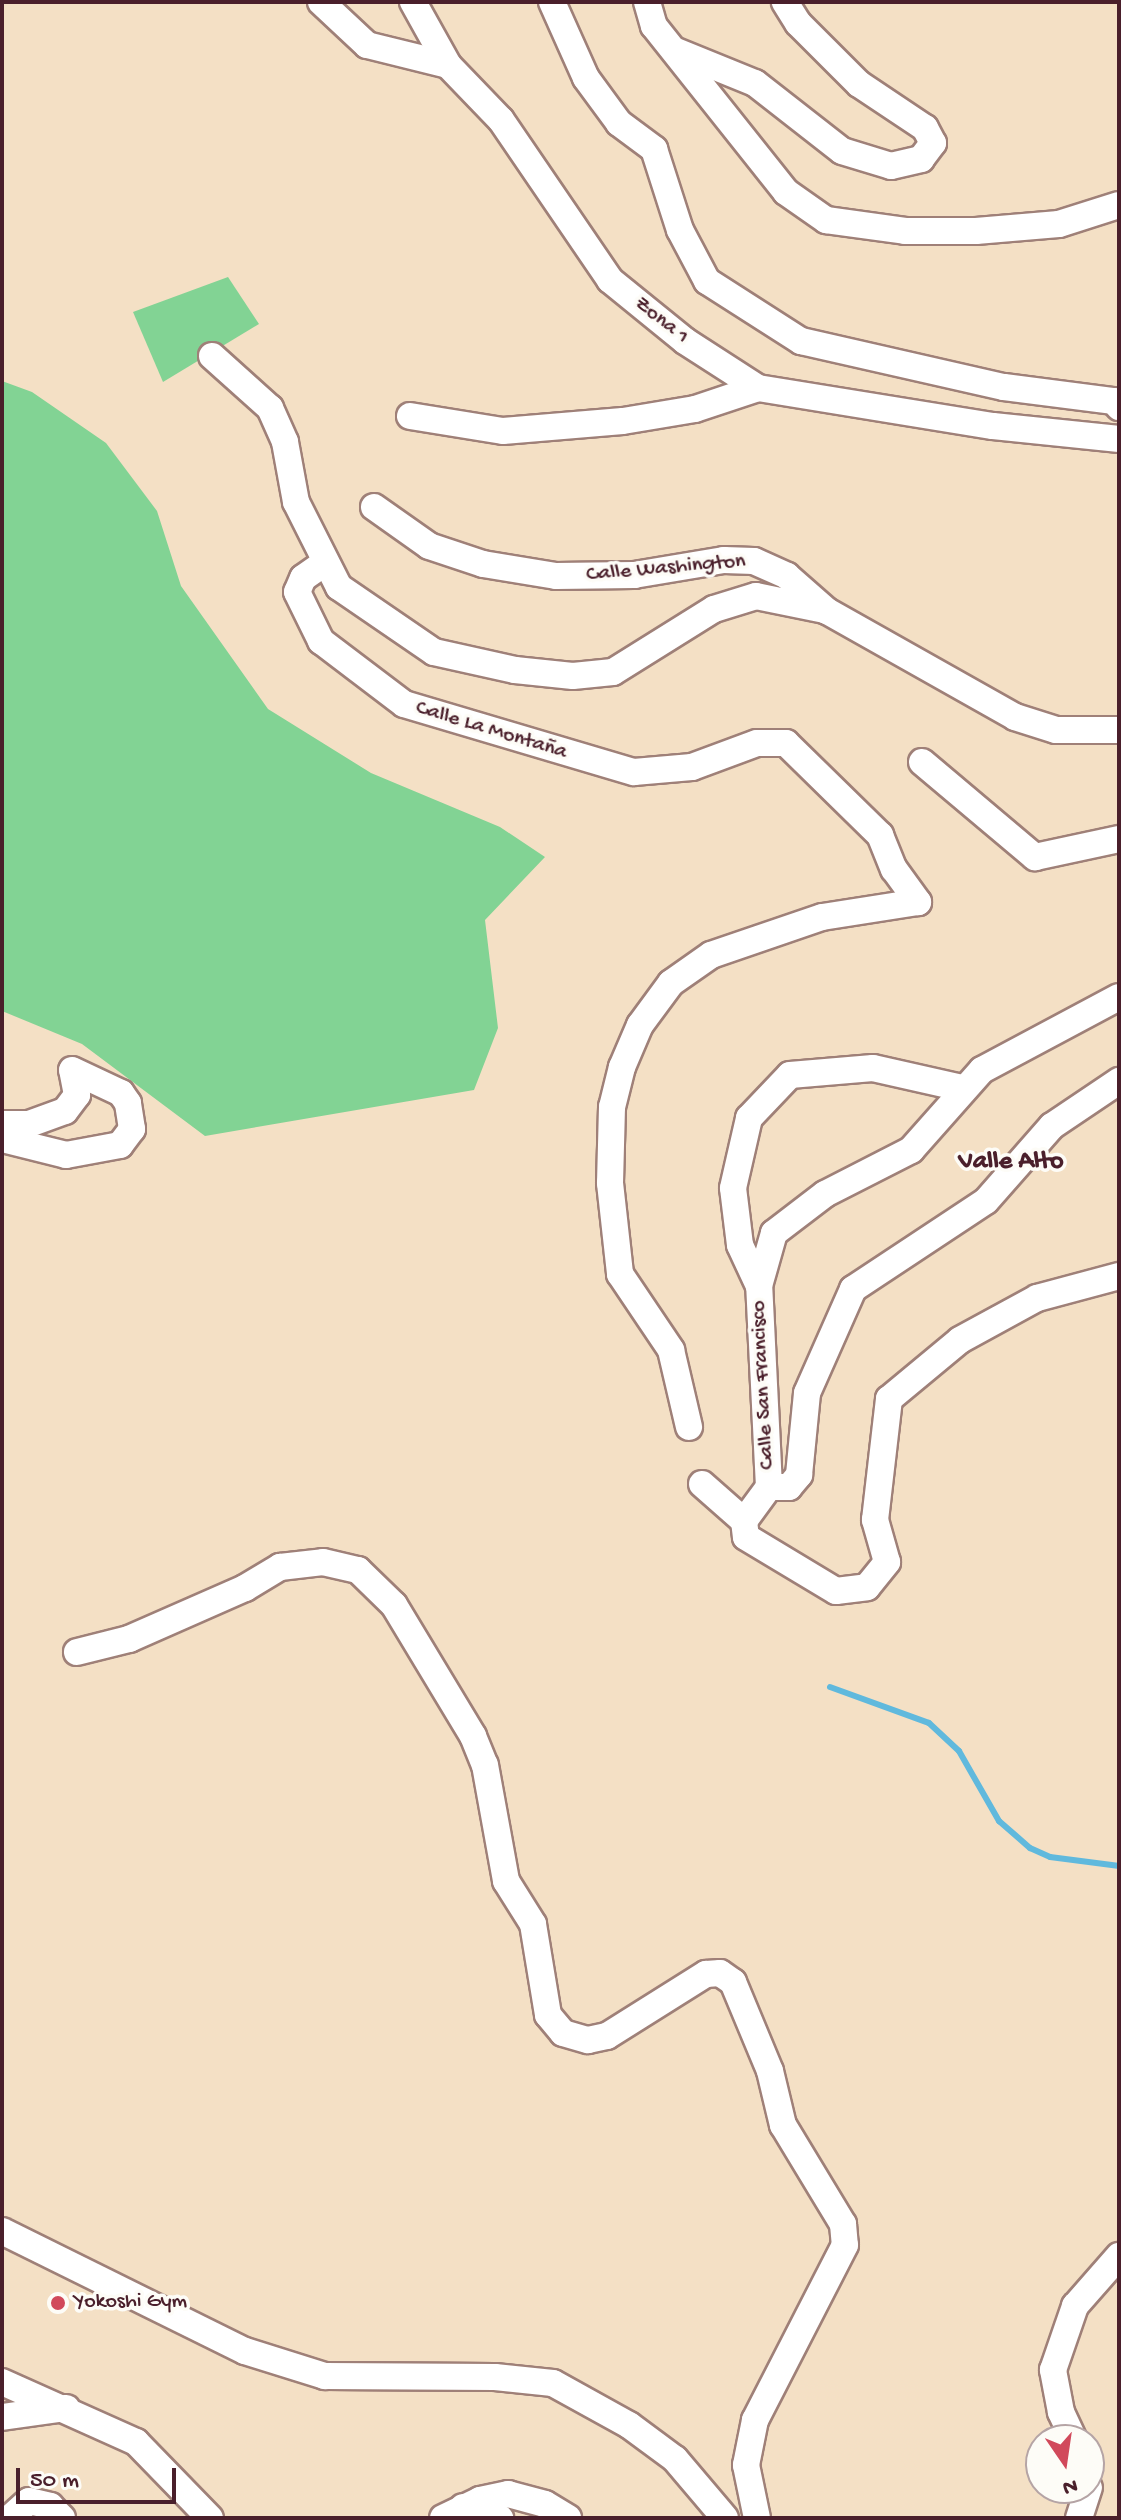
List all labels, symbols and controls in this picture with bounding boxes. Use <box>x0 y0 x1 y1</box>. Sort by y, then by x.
street label: Zona 1 <box>628 291 694 351</box>
street label: Calle Washington <box>585 549 747 589</box>
street label: Calle La Montaña <box>412 695 570 767</box>
district label: Valle Alto <box>958 1147 1064 1179</box>
street label: Calle San Francisco <box>746 1300 782 1470</box>
place label: Yokoshi Gym <box>74 2290 187 2316</box>
marker: Yokoshi Gym <box>49 2294 67 2312</box>
north arrow <box>1025 2424 1105 2504</box>
scale bar <box>20 2452 180 2502</box>
text: 50 m <box>30 2467 79 2496</box>
text: N <box>1060 2471 1080 2500</box>

